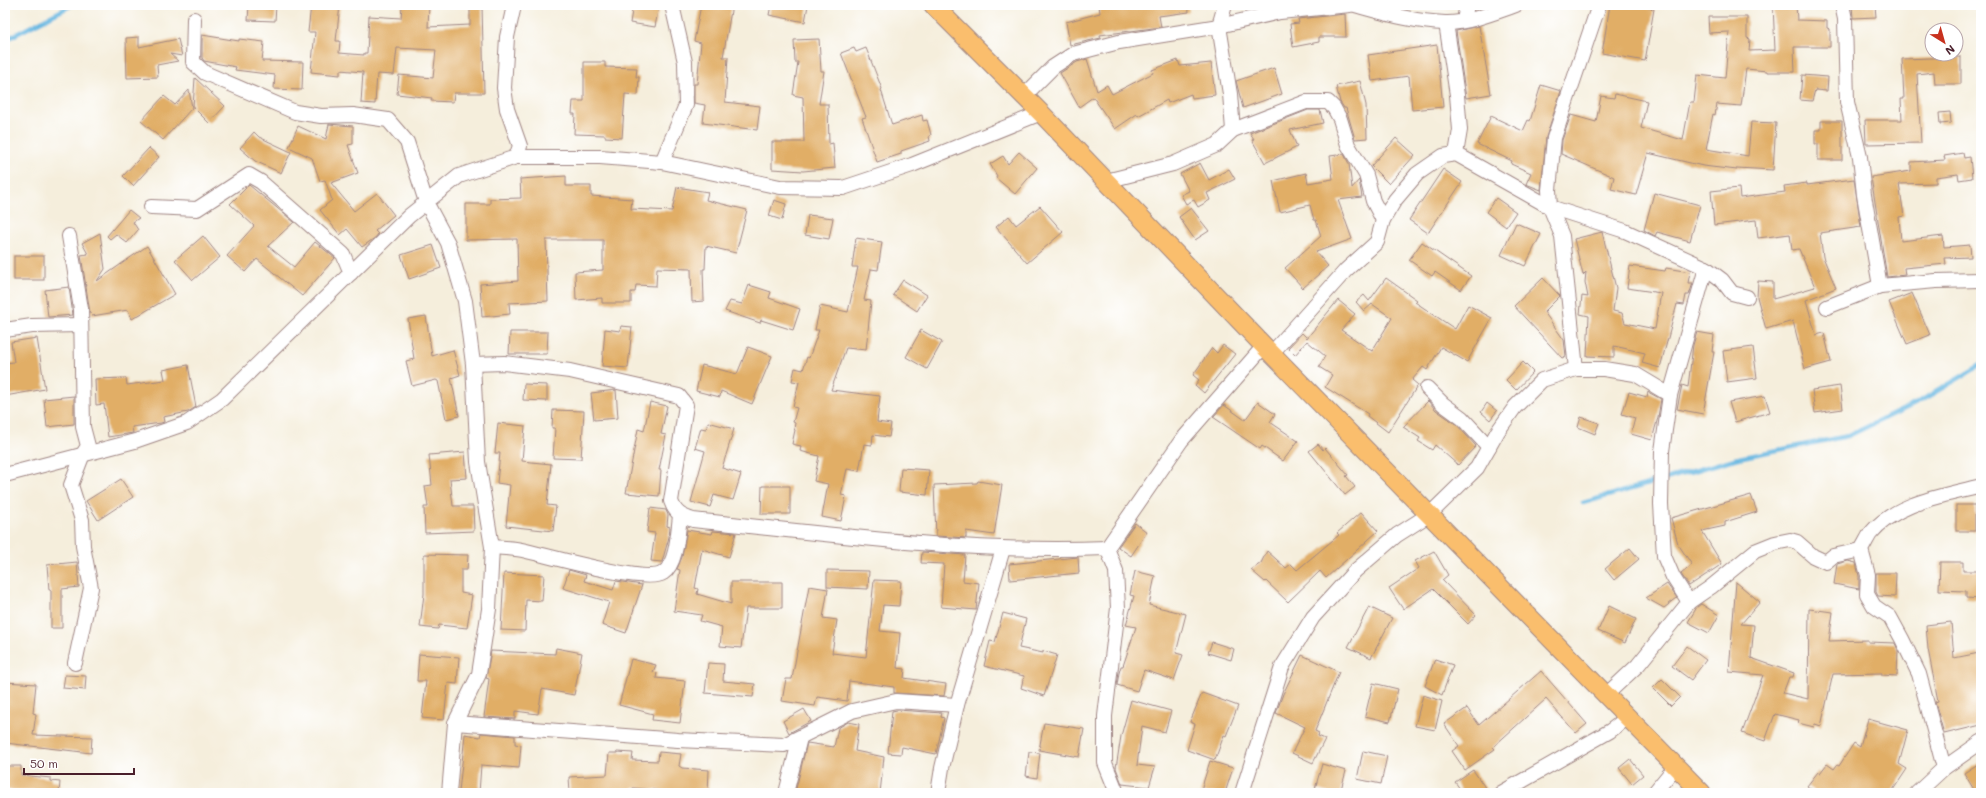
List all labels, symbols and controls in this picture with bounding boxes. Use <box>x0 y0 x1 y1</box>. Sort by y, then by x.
north arrow <box>1924 22 1964 62</box>
text: N <box>1942 42 1958 59</box>
scale bar <box>24 750 134 776</box>
text: 50 m <box>30 755 58 771</box>

